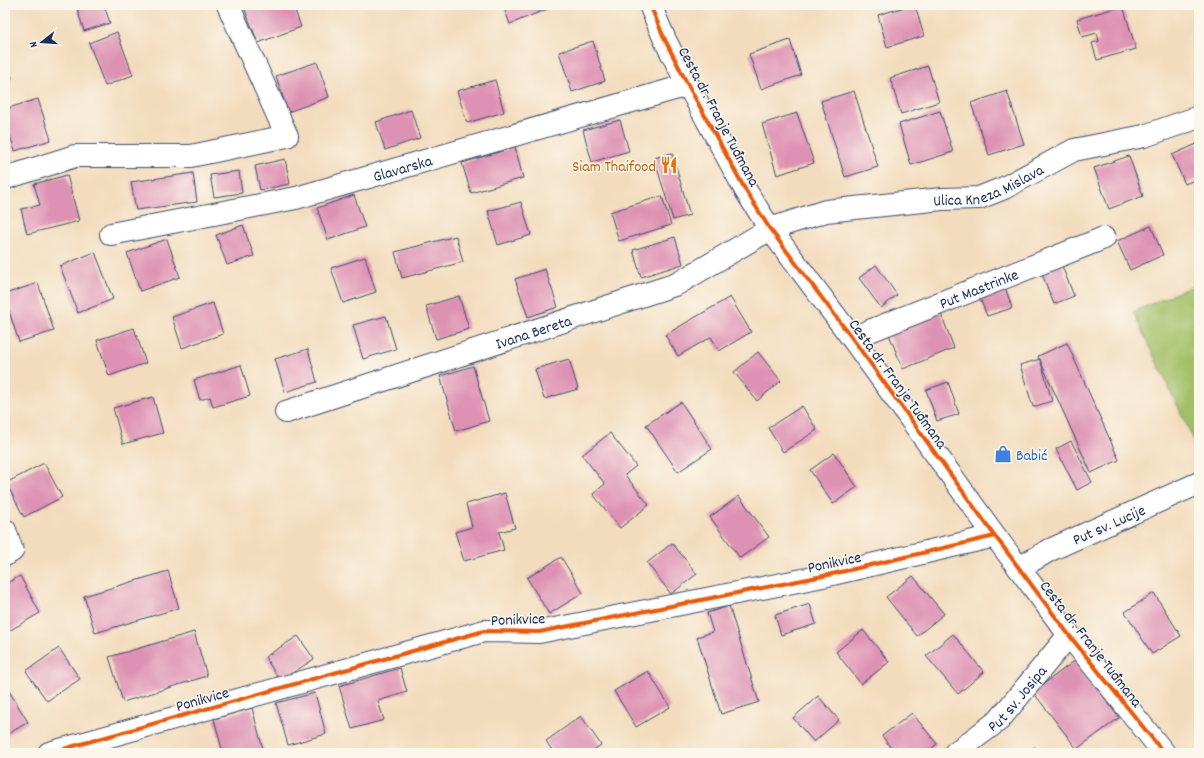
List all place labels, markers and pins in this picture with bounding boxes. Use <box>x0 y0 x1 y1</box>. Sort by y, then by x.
restaurant icon: Siam Thaifood <box>659 155 679 175</box>
place label: Siam Thaifood <box>572 156 656 179</box>
shop icon: Babić <box>993 444 1013 464</box>
place label: Babić <box>1016 445 1047 468</box>

